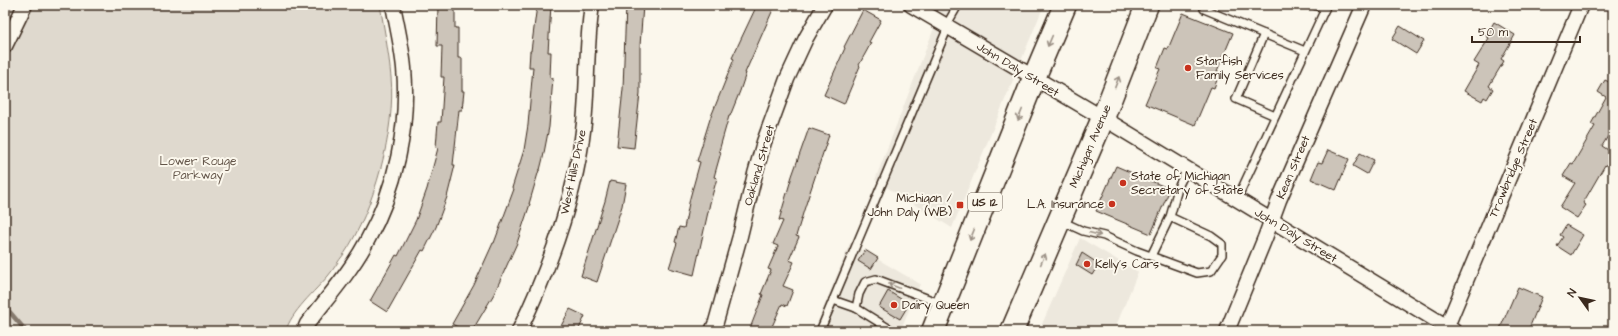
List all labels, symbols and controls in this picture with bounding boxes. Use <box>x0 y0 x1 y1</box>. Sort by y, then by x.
scale bar <box>1472 18 1580 44</box>
text: 50 m <box>1478 24 1509 41</box>
one-way arrow <box>1046 34 1054 46</box>
street label: John Daly Street <box>973 38 1063 102</box>
place label: Starfish Family Services <box>1196 53 1284 85</box>
marker: Starfish Family Services <box>1183 63 1193 73</box>
one-way arrow <box>1113 77 1121 89</box>
street label: Michigan Avenue <box>1065 101 1117 191</box>
one-way arrow <box>1015 108 1023 120</box>
street label: Trowbridge Street <box>1485 116 1543 221</box>
street label: Oakland Street <box>740 123 779 208</box>
street label: West Hills Drive <box>556 128 591 216</box>
street label: Kean Street <box>1272 133 1315 202</box>
park label: Lower Rouge Parkway <box>160 153 237 185</box>
place label: State of Michigan Secretary of State <box>1131 168 1244 200</box>
marker: State of Michigan Secretary of State <box>1118 178 1128 188</box>
place label: Michigan / John Daly (WB) <box>867 190 953 222</box>
road number: US 12 <box>968 193 1002 211</box>
place label: L.A. Insurance <box>1027 196 1105 213</box>
marker: L.A. Insurance <box>1107 199 1117 209</box>
marker: Michigan / John Daly (WB) <box>955 200 965 210</box>
street label: John Daly Street <box>1251 204 1341 268</box>
one-way arrow <box>967 229 975 241</box>
one-way arrow <box>1089 231 1102 239</box>
one-way arrow <box>1040 253 1047 265</box>
place label: Kelly's Cars <box>1095 256 1159 274</box>
marker: Kelly's Cars <box>1082 259 1092 269</box>
north arrow <box>1560 278 1600 318</box>
one-way arrow <box>889 282 901 290</box>
text: N <box>1564 286 1580 300</box>
place label: Dairy Queen <box>902 297 969 315</box>
marker: Dairy Queen <box>889 300 899 310</box>

